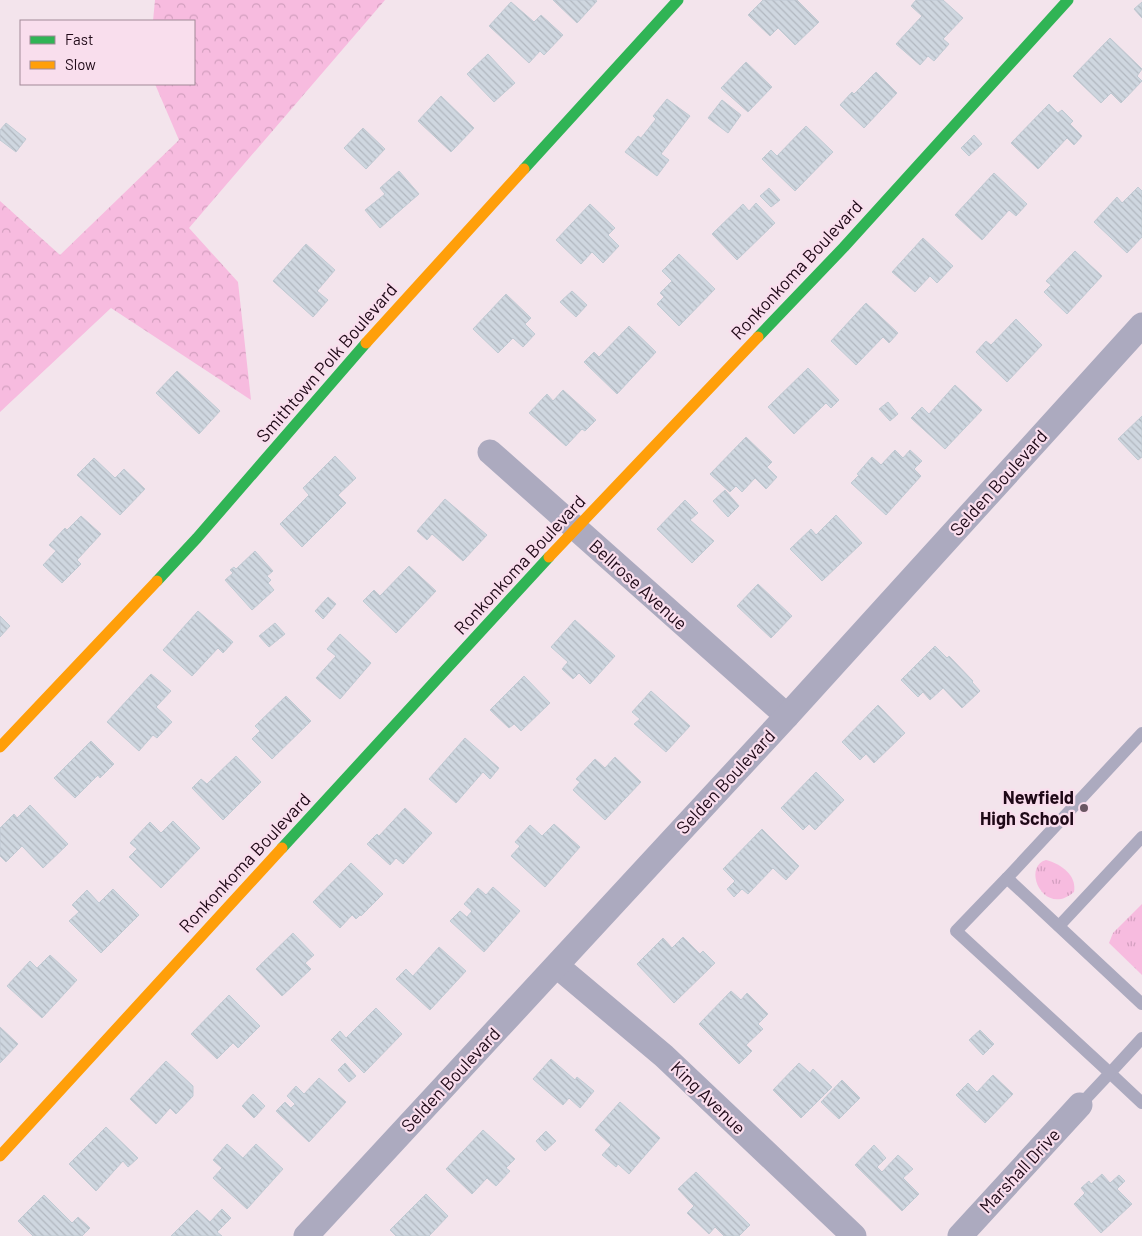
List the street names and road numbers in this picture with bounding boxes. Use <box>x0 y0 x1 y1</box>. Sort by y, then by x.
street label: Ronkonkoma Boulevard <box>726 195 867 344</box>
street label: Smithtown Polk Boulevard <box>251 278 401 446</box>
street label: Selden Boulevard <box>945 425 1052 540</box>
street label: Ronkonkoma Boulevard <box>449 490 590 639</box>
street label: Bellrose Avenue <box>585 534 692 634</box>
street label: Selden Boulevard <box>671 724 779 838</box>
street label: Ronkonkoma Boulevard <box>174 788 315 937</box>
street label: Selden Boulevard <box>396 1022 504 1136</box>
street label: King Avenue <box>667 1056 751 1138</box>
street label: Marshall Drive <box>974 1123 1064 1217</box>

